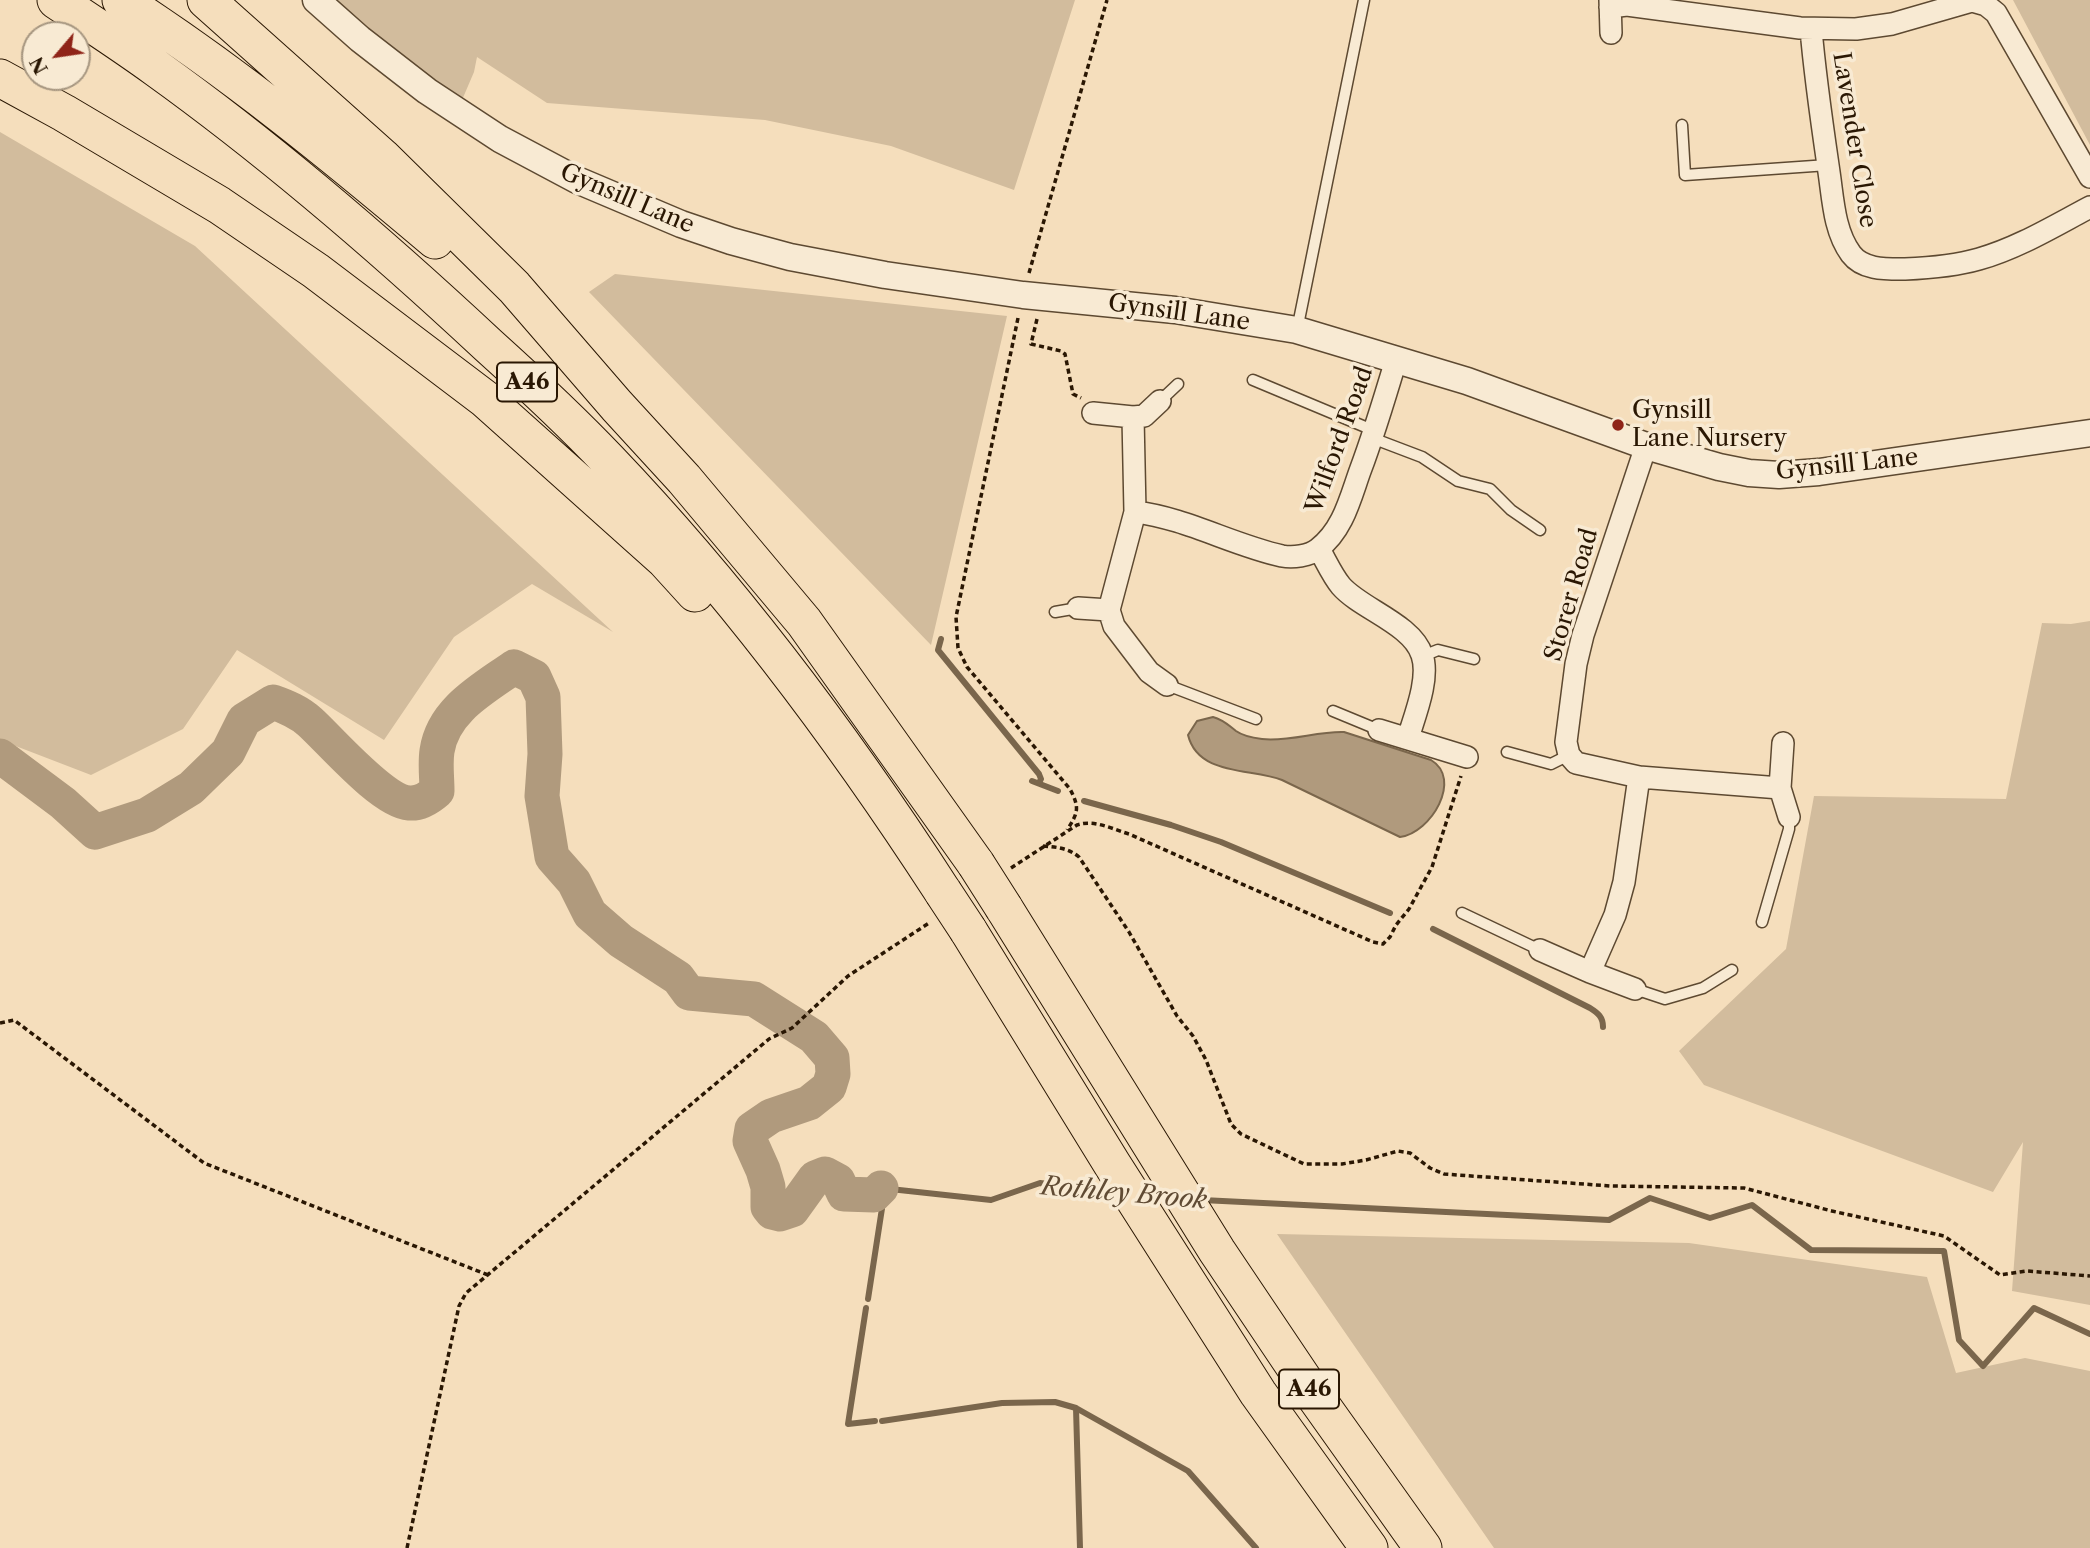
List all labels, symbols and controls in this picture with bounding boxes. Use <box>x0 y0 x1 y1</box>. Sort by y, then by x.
north arrow <box>21 21 91 91</box>
street label: Lavender Close <box>1826 50 1882 230</box>
text: N <box>25 53 53 78</box>
street label: Gynsill Lane <box>556 158 698 240</box>
street label: Gynsill Lane <box>1106 289 1252 337</box>
road number: A46 <box>497 362 557 402</box>
street label: Wilford Road <box>1300 363 1380 517</box>
place label: Gynsill Lane Nursery <box>1632 397 1787 453</box>
marker: Gynsill Lane Nursery <box>1610 417 1626 433</box>
street label: Gynsill Lane <box>1774 443 1920 487</box>
street label: Storer Road <box>1539 525 1605 665</box>
water label: Rothley Brook <box>1040 1171 1208 1217</box>
road number: A46 <box>1279 1370 1339 1408</box>

